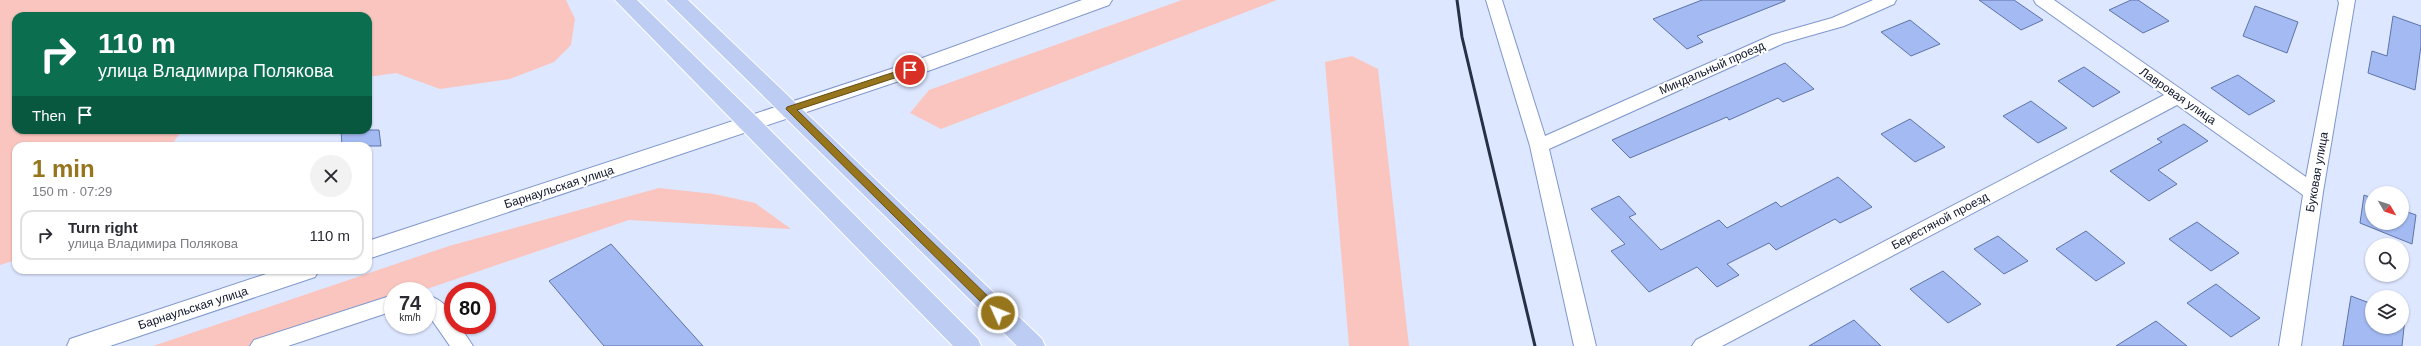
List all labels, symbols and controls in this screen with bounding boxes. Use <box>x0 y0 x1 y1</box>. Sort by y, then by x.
icon: right <box>32 28 84 80</box>
text: 110 m <box>98 28 176 59</box>
street label: Миндальный проезд <box>1657 38 1767 98</box>
pin <box>893 53 927 87</box>
icon: arrive <box>899 59 921 81</box>
text: улица Владимира Полякова <box>98 61 333 81</box>
street label: Лавровая улица <box>2137 64 2219 128</box>
icon: arrive <box>74 104 96 126</box>
text: Then <box>32 107 66 124</box>
street label: Буковая улица <box>2303 130 2331 213</box>
text: 1 min <box>32 155 95 182</box>
button: close <box>310 155 352 197</box>
street label: Барнаульская улица <box>502 163 616 211</box>
text: 150 m · 07:29 <box>32 184 112 199</box>
north arrow <box>2365 186 2409 230</box>
map controls <box>2365 186 2409 334</box>
street label: Берестяной проезд <box>1889 190 1991 252</box>
text: Turn right <box>68 219 138 236</box>
icon: right <box>34 224 56 246</box>
text: 110 m <box>309 227 350 244</box>
text: улица Владимира Полякова <box>68 236 238 251</box>
button: search <box>2365 238 2409 282</box>
speed limit sign: 80 <box>444 282 496 334</box>
street label: Барнаульская улица <box>136 284 250 332</box>
button: layers <box>2365 290 2409 334</box>
text: 74 <box>399 292 421 314</box>
position arrow <box>977 292 1019 334</box>
text: km/h <box>399 312 421 323</box>

